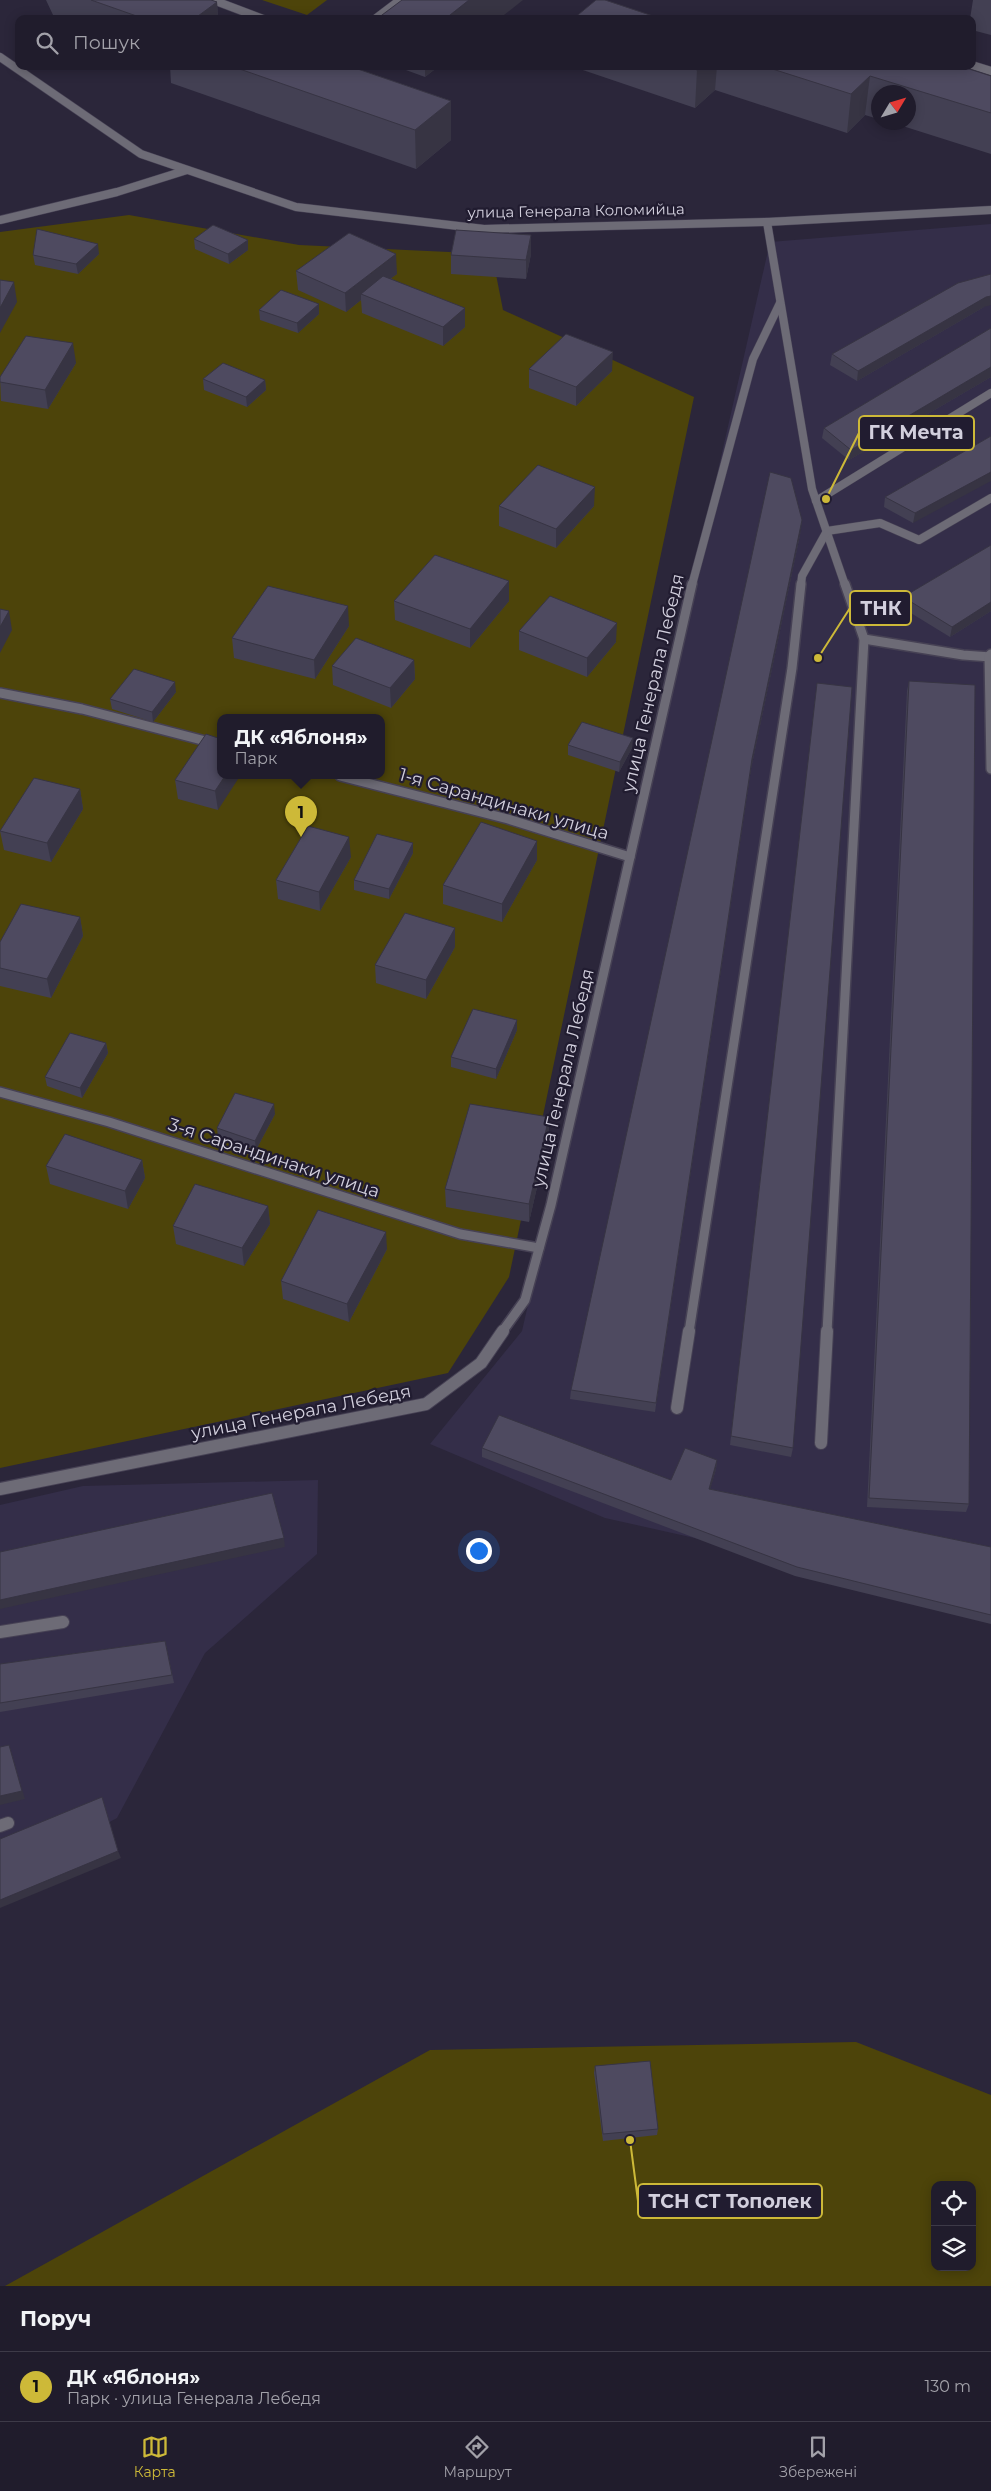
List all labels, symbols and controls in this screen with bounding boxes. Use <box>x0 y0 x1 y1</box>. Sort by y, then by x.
search box <box>15 15 976 70</box>
icon: search <box>33 29 61 57</box>
text: Пошук <box>73 31 140 54</box>
north arrow <box>871 85 916 130</box>
street label: улица Генерала Коломийца <box>466 199 685 222</box>
callout: ГК Мечта <box>859 416 974 450</box>
text: ГК Мечта <box>869 421 963 444</box>
street label: улица Генерала Лебедя <box>617 572 689 795</box>
callout: ТНК <box>850 591 911 625</box>
text: ТНК <box>860 597 902 620</box>
popup <box>217 714 385 779</box>
text: ДК «Яблоня» <box>234 726 368 749</box>
text: Парк <box>234 749 277 768</box>
street label: 1-я Сарандинаки улица <box>397 763 611 845</box>
pin: 1 <box>285 796 317 837</box>
street label: улица Генерала Лебедя <box>527 967 599 1190</box>
street label: 3-я Сарандинаки улица <box>166 1113 382 1203</box>
street label: улица Генерала Лебедя <box>188 1380 413 1444</box>
your location <box>466 1538 492 1564</box>
map controls <box>931 2181 976 2271</box>
button: locate <box>931 2181 976 2226</box>
callout: ТСН СТ Тополек <box>638 2184 822 2218</box>
text: ТСН СТ Тополек <box>648 2190 813 2213</box>
button: layers <box>931 2226 976 2271</box>
text: Поруч <box>20 2306 91 2331</box>
text: ДК «Яблоня» <box>67 2366 200 2389</box>
text: 1 <box>33 2377 39 2396</box>
text: 130 m <box>924 2377 971 2396</box>
text: Парк · улица Генерала Лебедя <box>67 2389 321 2408</box>
tab: Карта <box>134 2433 176 2481</box>
tab: Маршрут <box>443 2433 512 2481</box>
tab: Збережені <box>779 2433 857 2481</box>

